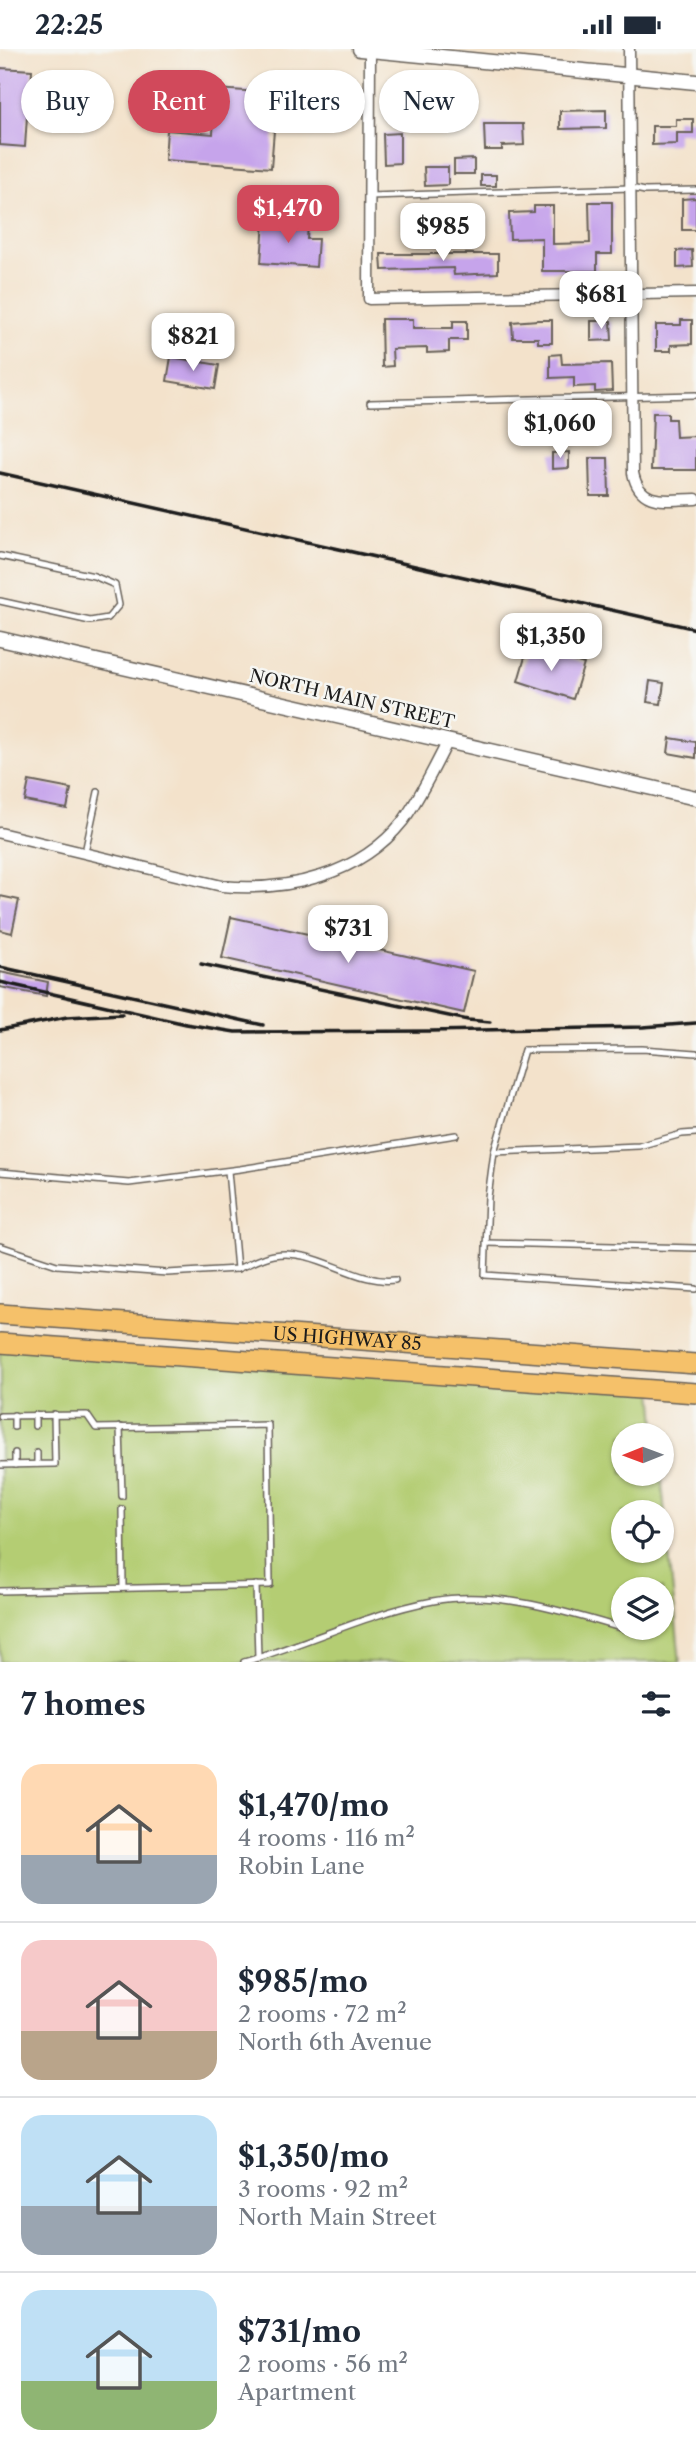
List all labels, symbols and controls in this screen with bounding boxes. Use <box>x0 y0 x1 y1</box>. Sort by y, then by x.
text: 22:25 <box>35 9 103 41</box>
chip: Buy <box>21 70 114 133</box>
chip: Rent <box>128 70 230 133</box>
chip: Filters <box>244 70 365 133</box>
chip: New <box>379 70 479 133</box>
pin: $1,470 <box>231 185 345 245</box>
text: $1,470 <box>253 194 323 222</box>
pin: $985 <box>402 203 484 263</box>
text: $985 <box>416 212 470 240</box>
pin: $681 <box>560 271 642 331</box>
text: $681 <box>575 280 627 308</box>
pin: $821 <box>152 313 234 373</box>
text: $821 <box>168 322 218 350</box>
pin: $1,060 <box>503 401 617 460</box>
text: $1,060 <box>524 409 596 437</box>
pin: $1,350 <box>494 613 608 673</box>
text: $1,350 <box>516 622 586 650</box>
street label: NORTH MAIN STREET <box>247 665 457 733</box>
pin: $731 <box>307 905 389 965</box>
text: $731 <box>324 914 372 942</box>
street label: US HIGHWAY 85 <box>272 1323 422 1355</box>
north arrow <box>611 1423 674 1486</box>
map controls <box>611 1423 674 1640</box>
button: locate <box>611 1500 674 1563</box>
button: layers <box>611 1577 674 1640</box>
icon: filters <box>637 1685 675 1723</box>
text: 7 homes <box>21 1686 146 1723</box>
text: $1,470/mo <box>238 1787 389 1824</box>
icon: home <box>77 1792 161 1876</box>
text: 4 rooms · 116 m² <box>238 1824 415 1852</box>
text: Robin Lane <box>238 1852 365 1880</box>
text: $985/mo <box>238 1963 368 2000</box>
icon: home <box>77 1968 161 2052</box>
text: 2 rooms · 72 m² <box>238 2000 407 2028</box>
text: North 6th Avenue <box>238 2028 432 2056</box>
text: $1,350/mo <box>238 2138 389 2175</box>
icon: home <box>77 2143 161 2227</box>
text: 3 rooms · 92 m² <box>238 2175 408 2203</box>
text: North Main Street <box>238 2203 437 2231</box>
text: $731/mo <box>238 2313 361 2350</box>
icon: home <box>77 2318 161 2402</box>
text: 2 rooms · 56 m² <box>238 2350 408 2378</box>
text: Apartment <box>238 2378 356 2406</box>

